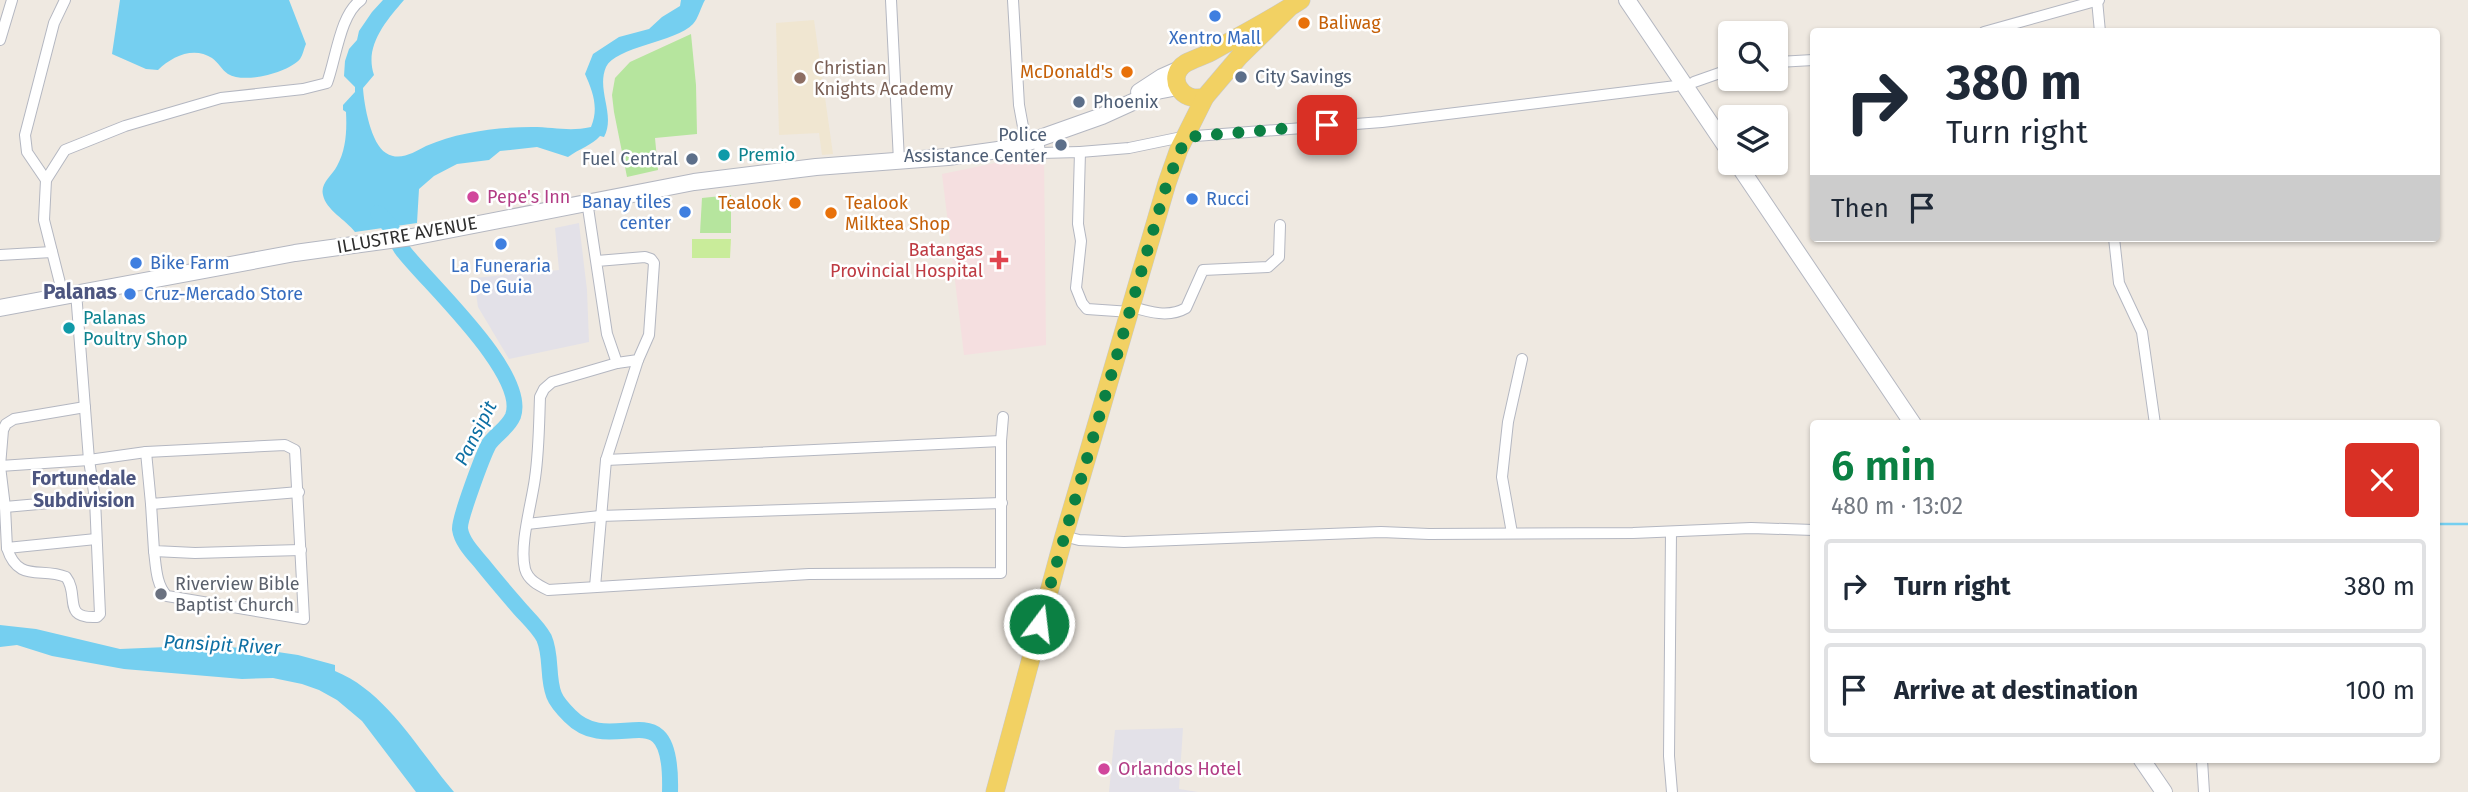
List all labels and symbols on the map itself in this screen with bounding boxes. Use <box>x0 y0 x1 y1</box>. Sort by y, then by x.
marker: Xentro Mall <box>1207 8 1223 24</box>
place label: Baliwag <box>1318 12 1381 34</box>
marker: Baliwag <box>1296 15 1312 31</box>
place label: Xentro Mall <box>1169 27 1261 49</box>
place label: Christian Knights Academy <box>814 57 953 100</box>
place label: McDonald's <box>1020 61 1113 83</box>
marker: McDonald's <box>1119 64 1135 80</box>
place label: City Savings <box>1255 66 1352 88</box>
marker: City Savings <box>1233 69 1249 85</box>
marker: Christian Knights Academy <box>792 70 808 86</box>
place label: Phoenix <box>1093 91 1159 113</box>
marker: Phoenix <box>1071 94 1087 110</box>
pin <box>1297 95 1357 155</box>
place label: Police Assistance Center <box>904 124 1047 167</box>
marker: Police Assistance Center <box>1053 137 1069 153</box>
place label: Premio <box>738 144 795 166</box>
marker: Premio <box>716 147 732 163</box>
place label: Fuel Central <box>582 148 678 170</box>
marker: Fuel Central <box>684 151 700 167</box>
place label: Pepe's Inn <box>487 186 570 208</box>
place label: Rucci <box>1206 188 1249 210</box>
marker: Pepe's Inn <box>465 189 481 205</box>
place label: Banay tiles center <box>582 191 671 234</box>
marker: Rucci <box>1184 191 1200 207</box>
place label: Tealook <box>718 192 782 214</box>
place label: Tealook Milktea Shop <box>845 192 951 235</box>
marker: Tealook <box>787 195 803 211</box>
marker: Banay tiles center <box>677 204 693 220</box>
marker: Tealook Milktea Shop <box>823 205 839 221</box>
street label: ILLUSTRE AVENUE <box>335 212 479 258</box>
marker: La Funeraria De Guia <box>493 236 509 252</box>
place label: Batangas Provincial Hospital <box>830 239 983 282</box>
marker: Batangas Provincial Hospital <box>989 250 1009 270</box>
place label: Bike Farm <box>150 252 230 274</box>
marker: Bike Farm <box>128 255 144 271</box>
place label: La Funeraria De Guia <box>451 255 551 298</box>
district label: Palanas <box>43 279 117 305</box>
place label: Cruz-Mercado Store <box>144 283 303 305</box>
marker: Cruz-Mercado Store <box>122 286 138 302</box>
place label: Palanas Poultry Shop <box>83 307 188 350</box>
marker: Palanas Poultry Shop <box>61 320 77 336</box>
water label: Pansipit <box>449 397 502 469</box>
district label: Fortunedale Subdivision <box>32 467 136 512</box>
place label: Riverview Bible Baptist Church <box>175 573 300 616</box>
marker: Riverview Bible Baptist Church <box>153 586 169 602</box>
position arrow <box>1002 587 1076 661</box>
water label: Pansipit River <box>163 630 282 659</box>
place label: Orlandos Hotel <box>1118 758 1241 780</box>
marker: Orlandos Hotel <box>1096 761 1112 777</box>

